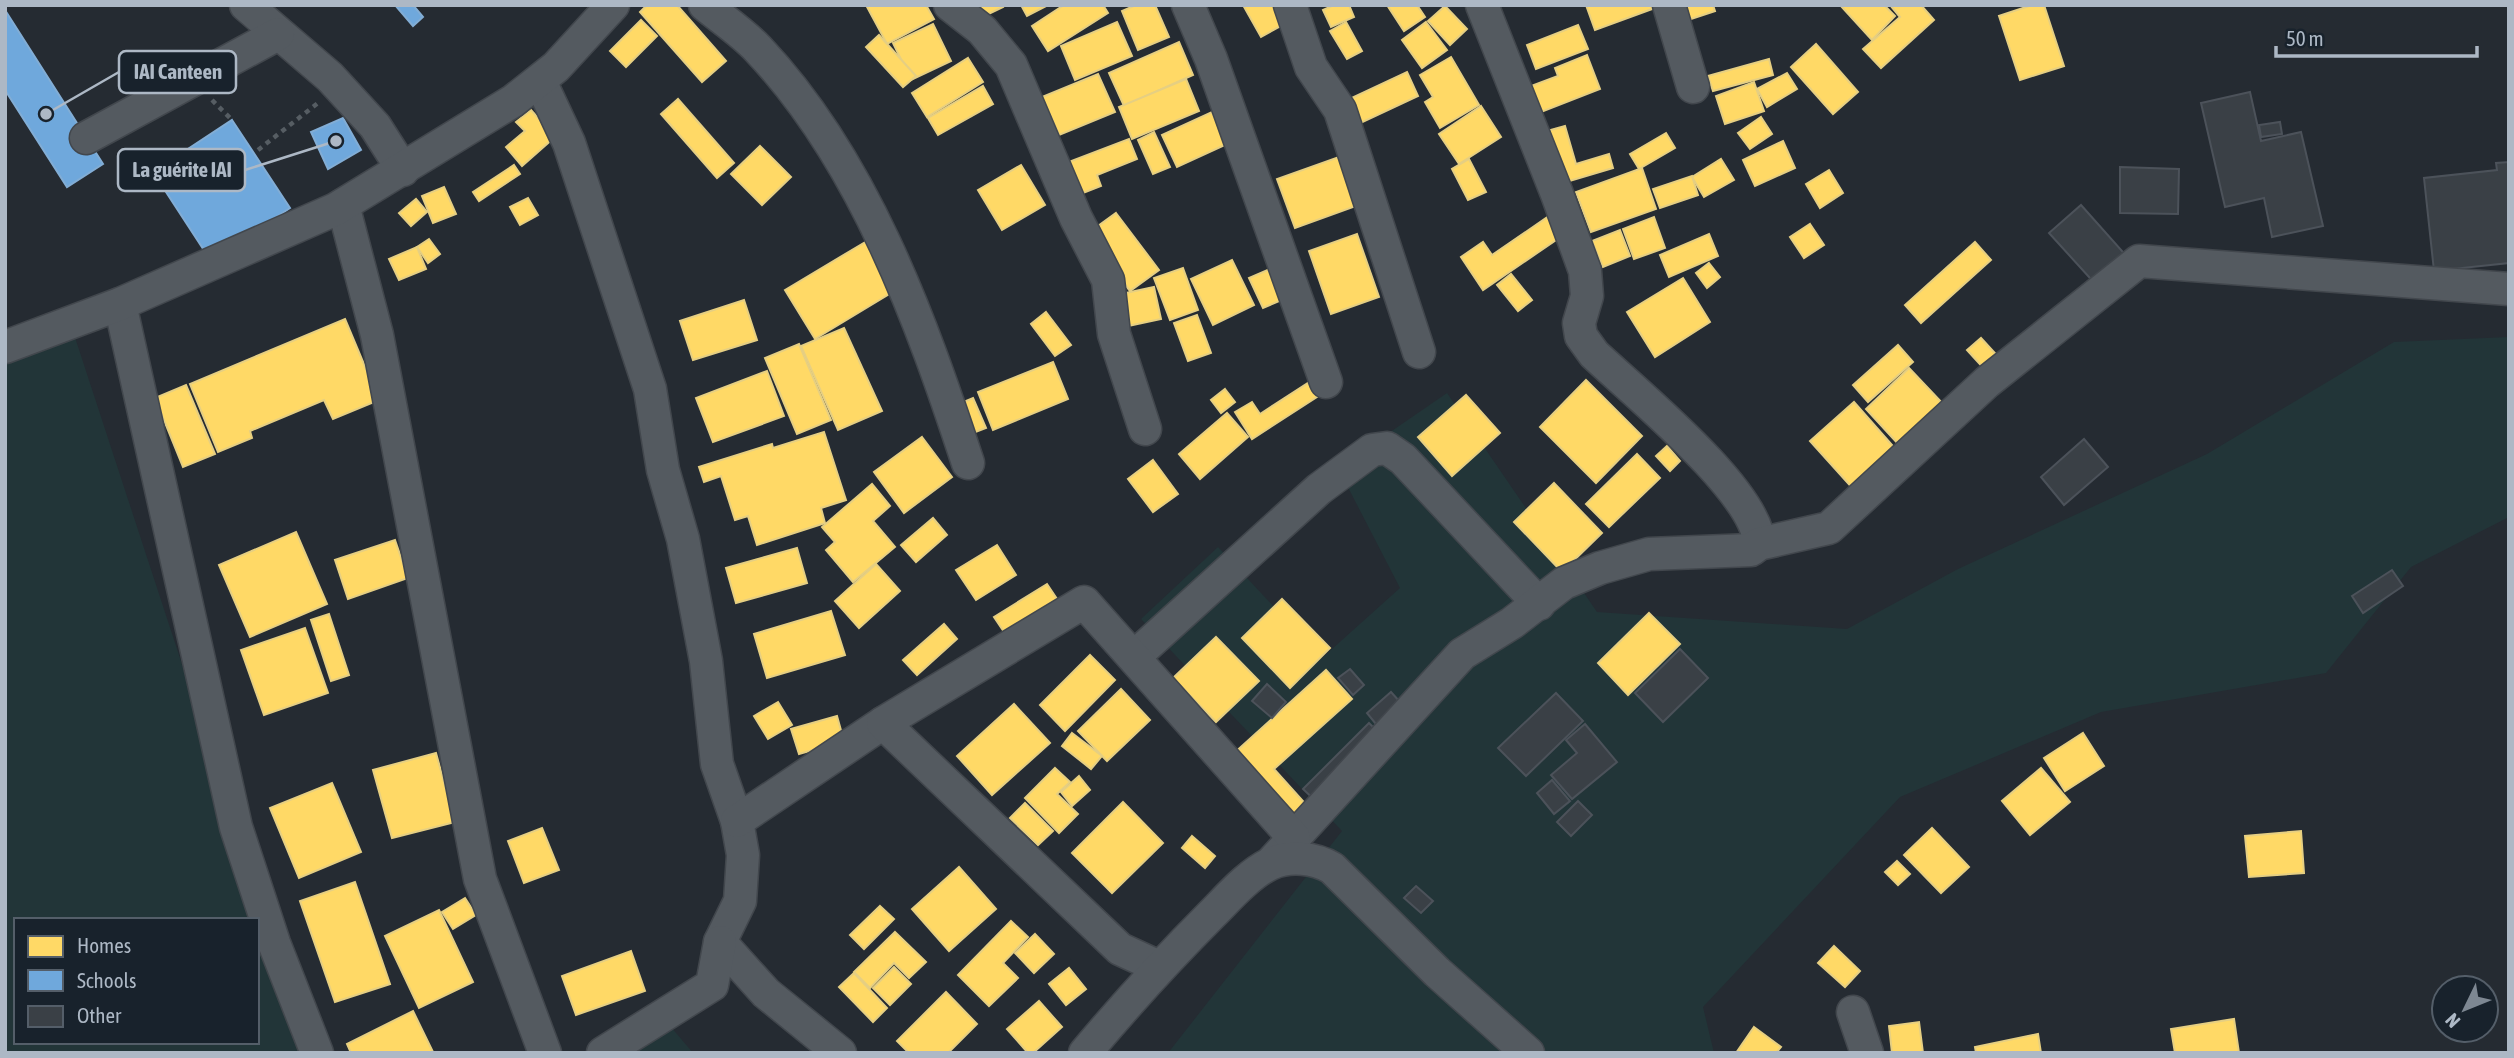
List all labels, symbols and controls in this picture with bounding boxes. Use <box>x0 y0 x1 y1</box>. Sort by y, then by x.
scale bar <box>2276 14 2477 58</box>
text: 50 m <box>2286 26 2324 50</box>
callout: IAI Canteen <box>119 51 236 93</box>
text: IAI Canteen <box>134 59 222 83</box>
callout: La guérite IAI <box>118 149 245 191</box>
text: La guérite IAI <box>132 157 232 181</box>
legend <box>14 918 259 1044</box>
text: Homes <box>77 933 131 957</box>
text: Schools <box>77 968 137 992</box>
north arrow <box>2430 974 2500 1044</box>
text: Other <box>77 1003 122 1027</box>
text: N <box>2441 1009 2464 1032</box>

